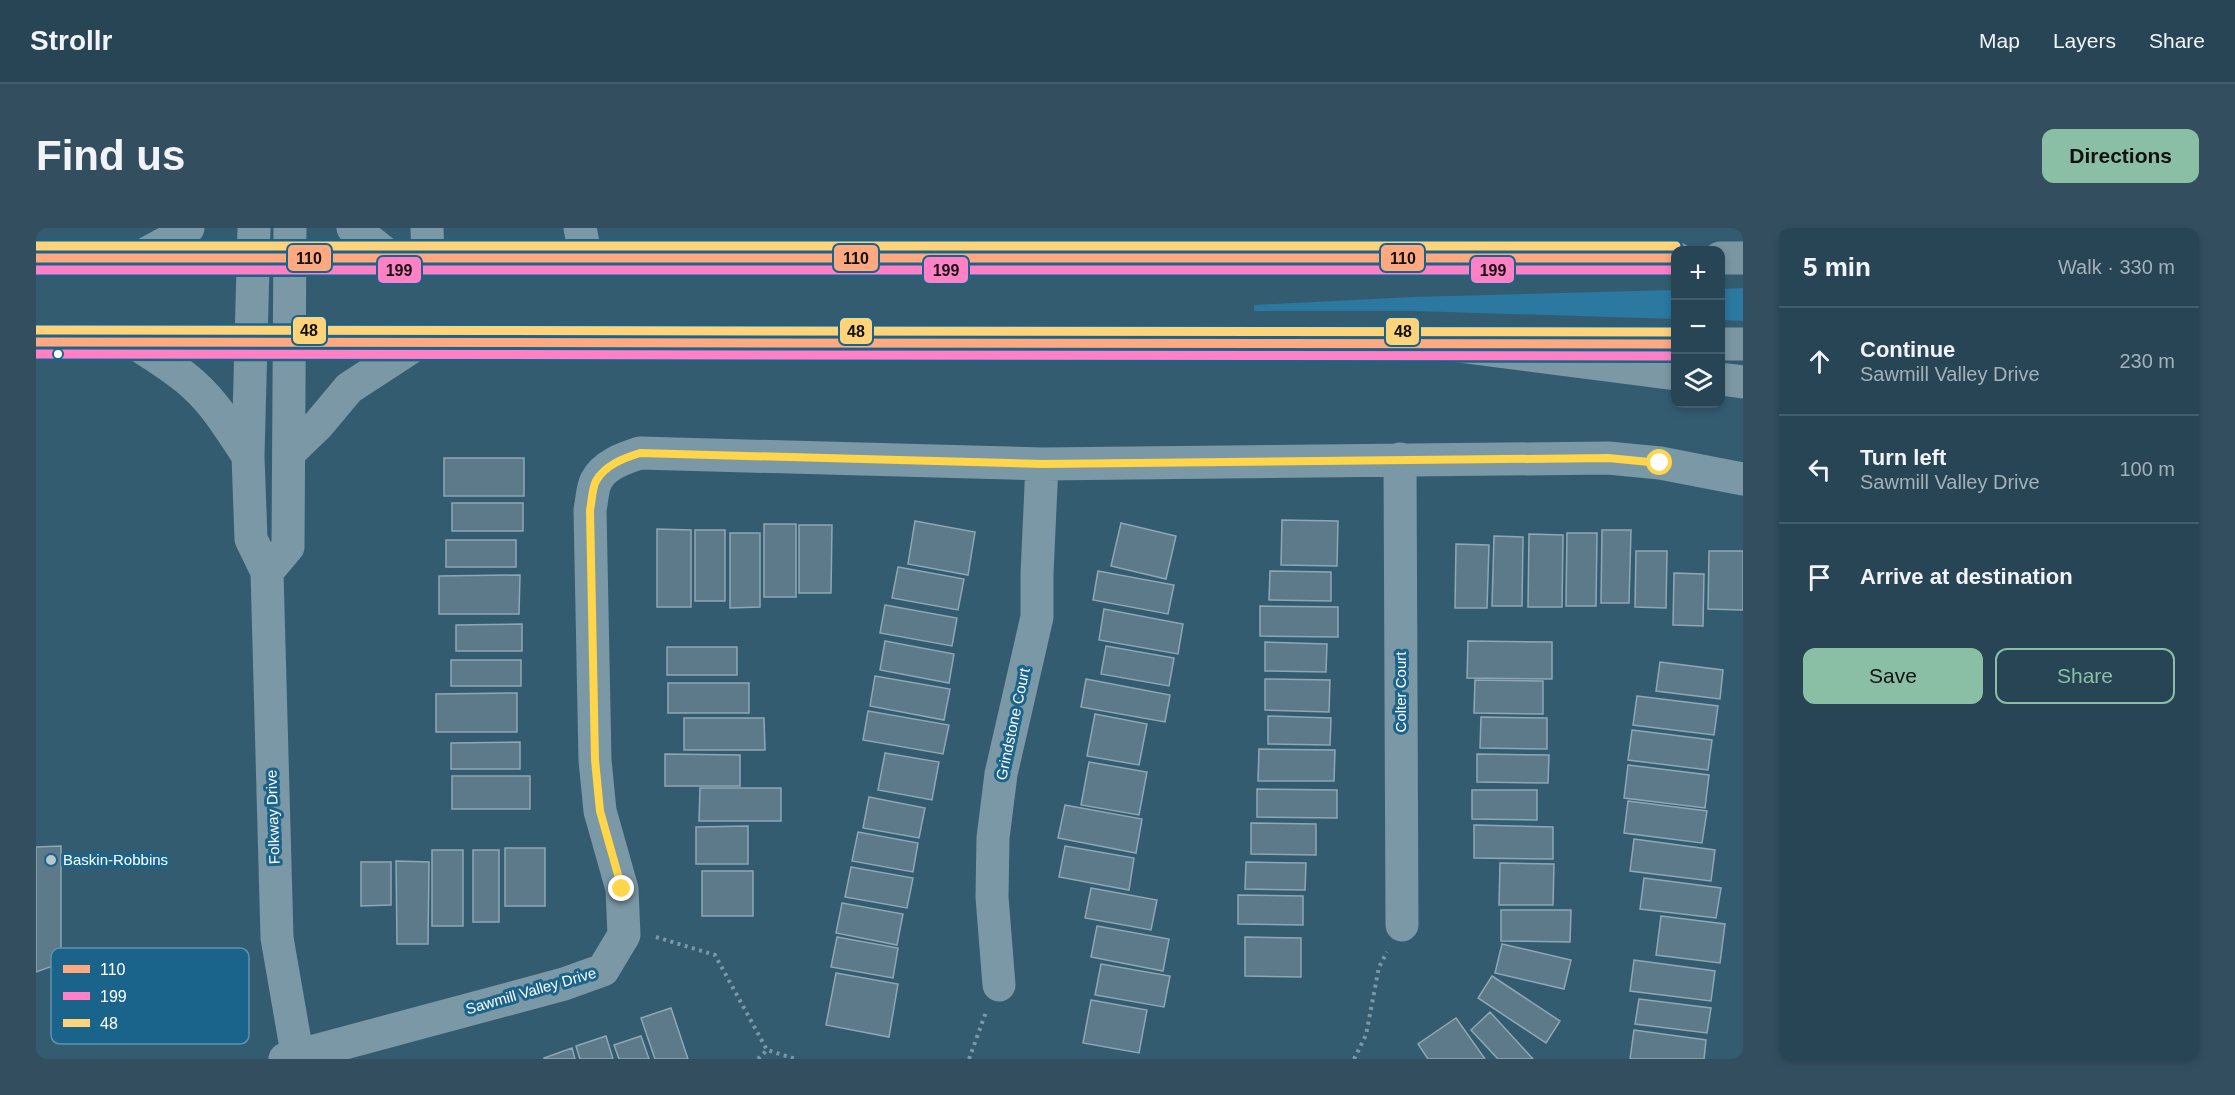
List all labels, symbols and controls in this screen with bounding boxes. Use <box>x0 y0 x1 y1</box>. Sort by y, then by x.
text: Strollr <box>30 25 112 56</box>
text: Map <box>1979 29 2020 52</box>
text: Layers <box>2053 29 2116 52</box>
text: Share <box>2149 29 2205 52</box>
button: Directions <box>2042 129 2199 183</box>
text: Find us <box>36 132 185 179</box>
line badge: 110 <box>287 244 332 272</box>
line badge: 110 <box>833 244 879 272</box>
line badge: 110 <box>1380 244 1425 272</box>
map controls <box>1671 246 1725 408</box>
button: + <box>1671 246 1725 300</box>
text: 110 <box>296 250 322 267</box>
text: 110 <box>843 250 869 267</box>
text: 110 <box>1390 250 1416 267</box>
text: 5 min <box>1803 252 1871 282</box>
line badge: 199 <box>377 256 422 284</box>
line badge: 199 <box>923 256 969 284</box>
line badge: 199 <box>1470 256 1515 284</box>
text: Walk · 330 m <box>2058 256 2175 278</box>
text: 199 <box>386 262 412 279</box>
text: 199 <box>933 262 959 279</box>
text: 199 <box>1480 262 1506 279</box>
button: − <box>1671 300 1725 354</box>
line badge: 48 <box>292 316 327 345</box>
line badge: 48 <box>839 317 873 345</box>
line badge: 48 <box>1385 317 1420 346</box>
text: 48 <box>300 322 318 339</box>
text: 48 <box>847 323 865 340</box>
text: 48 <box>1394 323 1412 340</box>
text: Continue <box>1860 337 1955 362</box>
icon: ahead <box>1803 345 1836 378</box>
unlabelled marker <box>52 348 64 360</box>
text: 230 m <box>2119 350 2175 372</box>
button: layers <box>1671 354 1725 408</box>
text: Sawmill Valley Drive <box>1860 363 2040 385</box>
text: Turn left <box>1860 445 1946 470</box>
route start <box>1646 449 1672 475</box>
icon: left <box>1803 453 1836 486</box>
text: 100 m <box>2119 458 2175 480</box>
text: Sawmill Valley Drive <box>1860 471 2040 493</box>
icon: arrive <box>1803 561 1836 594</box>
text: Arrive at destination <box>1860 564 2073 589</box>
button: Save <box>1803 648 1983 704</box>
button: Share <box>1995 648 2175 704</box>
street label: Colter Court <box>1392 651 1409 732</box>
street label: Grindstone Court <box>992 665 1033 782</box>
street label: Folkway Drive <box>262 770 283 864</box>
place label: Baskin-Robbins <box>63 851 168 868</box>
marker: Baskin-Robbins <box>44 853 58 867</box>
route end <box>608 875 634 901</box>
legend <box>51 948 249 1044</box>
text: 110 <box>100 961 126 978</box>
street label: Sawmill Valley Drive <box>464 964 598 1017</box>
text: 199 <box>100 988 127 1005</box>
text: 48 <box>100 1015 118 1032</box>

